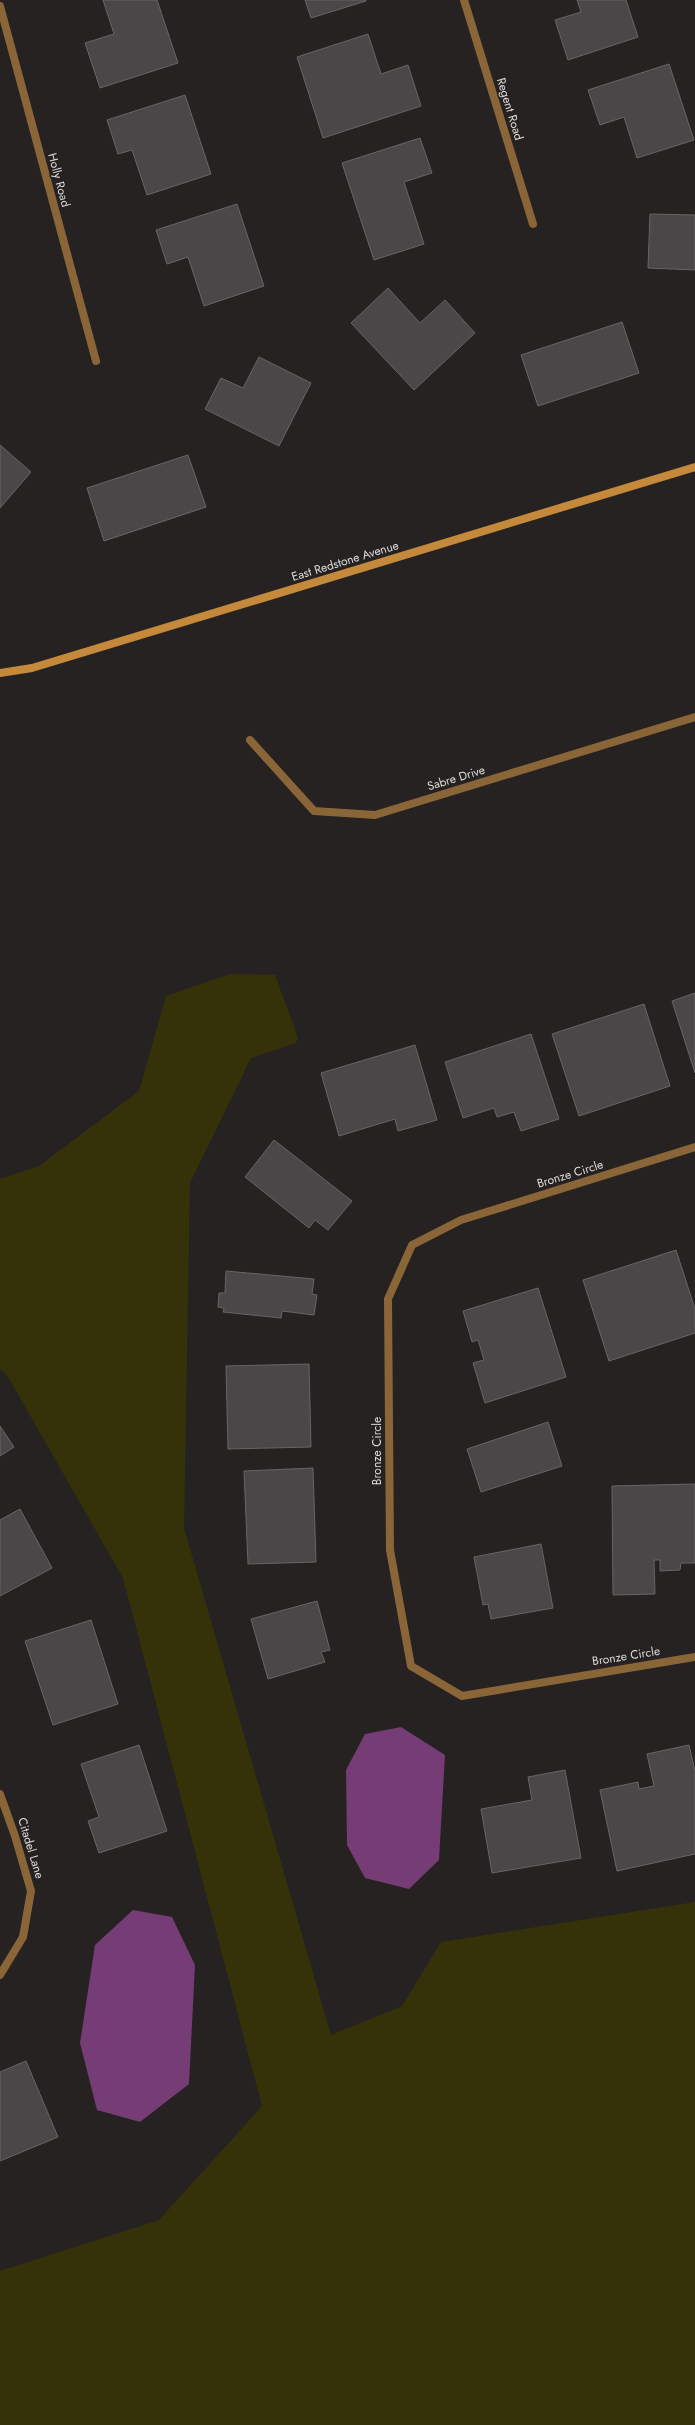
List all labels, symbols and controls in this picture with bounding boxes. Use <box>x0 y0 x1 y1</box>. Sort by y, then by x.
street label: Regent Road <box>492 75 528 143</box>
street label: Holly Road <box>43 151 75 209</box>
street label: East Redstone Avenue <box>289 536 401 586</box>
street label: Sabre Drive <box>425 761 487 795</box>
street label: Bronze Circle <box>535 1155 605 1193</box>
street label: Bronze Circle <box>368 1417 386 1485</box>
street label: Bronze Circle <box>591 1642 661 1670</box>
street label: Citadel Lane <box>13 1815 49 1881</box>

